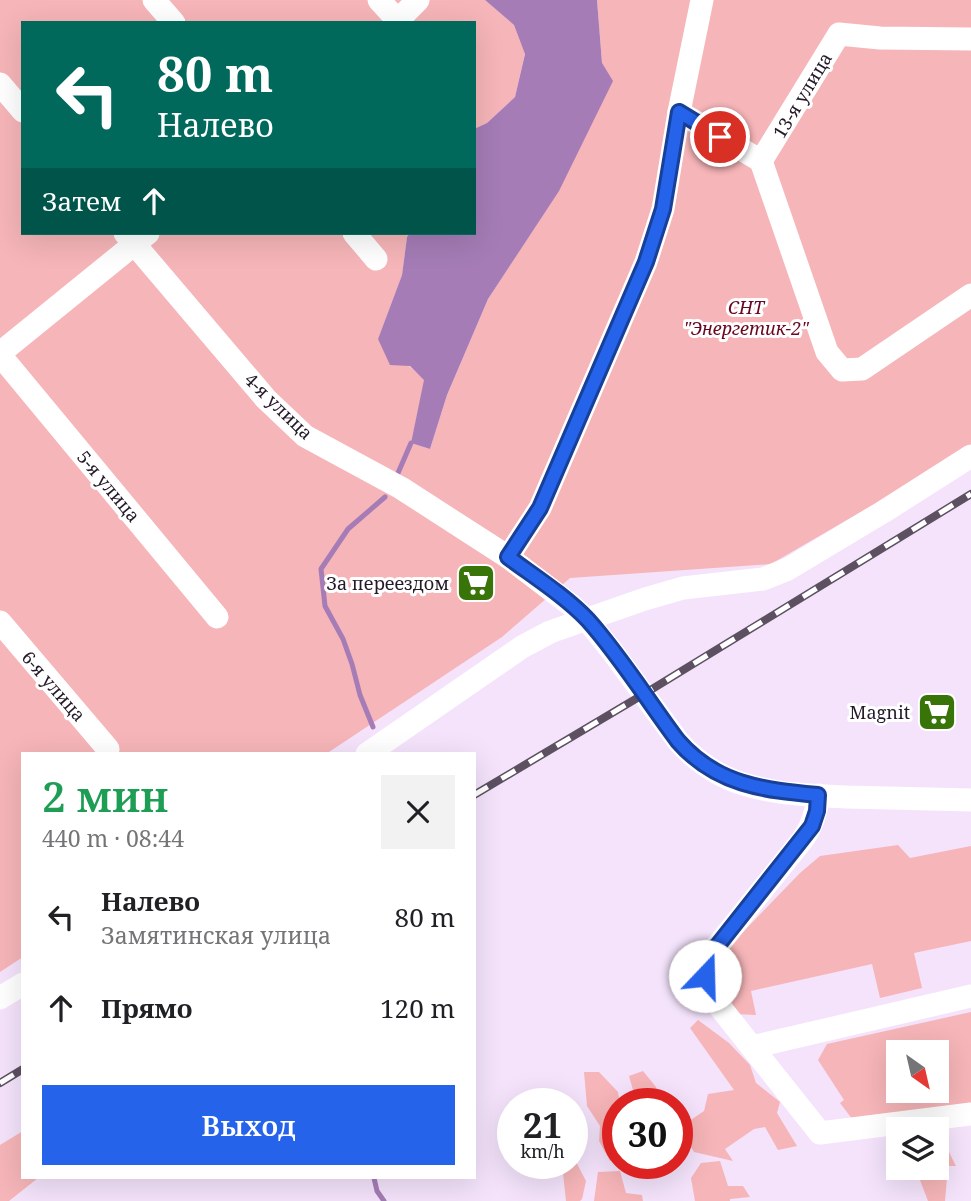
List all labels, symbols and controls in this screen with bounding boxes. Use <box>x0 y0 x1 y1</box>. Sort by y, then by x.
text: 80 m <box>157 40 273 106</box>
street label: 13-я улица <box>767 48 837 142</box>
icon: left <box>42 49 133 140</box>
text: Налево <box>157 103 274 146</box>
pin <box>690 107 750 167</box>
icon: arrive <box>701 118 739 156</box>
icon: ahead <box>135 182 173 220</box>
text: Затем <box>42 183 121 219</box>
park label: СHТ "Энергетик-2" <box>683 295 810 340</box>
street label: 4-я улица <box>240 367 318 445</box>
street label: 5-я улица <box>72 445 146 527</box>
supermarket icon: За переездом <box>455 562 497 604</box>
place label: За переездом <box>326 571 449 595</box>
street label: 6-я улица <box>17 646 91 726</box>
supermarket icon: Magnit <box>916 691 958 733</box>
place label: Magnit <box>850 700 910 724</box>
text: 2 мин <box>42 767 169 824</box>
button: close <box>381 775 455 849</box>
text: 440 m · 08:44 <box>42 822 184 854</box>
text: Налево <box>101 883 200 919</box>
icon: left <box>42 898 80 936</box>
text: 80 m <box>395 899 455 935</box>
text: Замятинская улица <box>101 919 331 951</box>
position arrow <box>668 939 742 1013</box>
icon: ahead <box>42 989 80 1027</box>
text: Прямо <box>101 990 192 1026</box>
text: 120 m <box>380 990 455 1026</box>
north arrow <box>886 1040 948 1102</box>
map controls <box>886 1040 949 1180</box>
button: Выход <box>42 1085 455 1165</box>
speed limit sign: 30 <box>602 1088 693 1179</box>
text: 21 <box>523 1101 562 1148</box>
button: layers <box>886 1117 949 1180</box>
text: km/h <box>520 1139 565 1163</box>

